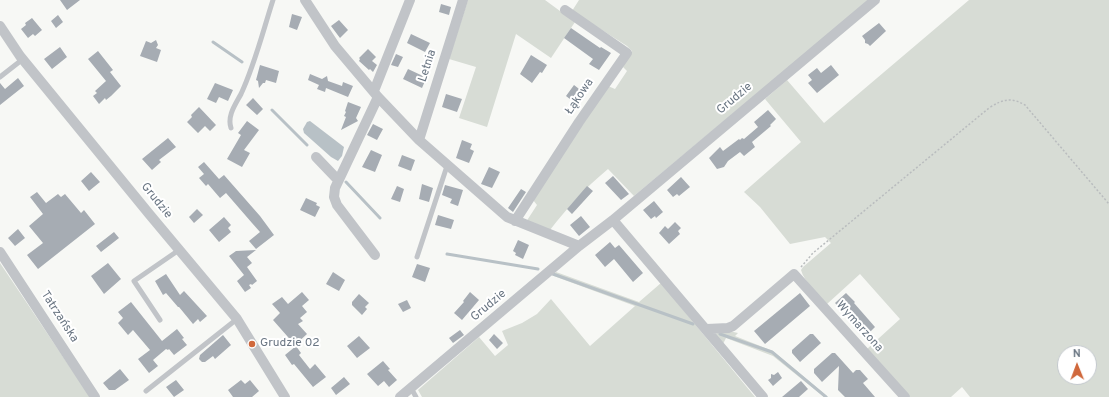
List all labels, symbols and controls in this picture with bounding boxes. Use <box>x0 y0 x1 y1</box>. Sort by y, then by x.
street label: Letnia <box>416 48 440 84</box>
street label: Łąkowa <box>563 76 597 118</box>
street label: Grudzie <box>714 80 756 118</box>
street label: Grudzie <box>137 180 175 222</box>
street label: Grudzie <box>468 287 510 325</box>
street label: Tatrzańska <box>37 289 81 345</box>
street label: Wymarzona <box>832 299 886 355</box>
place label: Grudzie 02 <box>260 337 320 351</box>
marker: Grudzie 02 <box>247 339 257 349</box>
north arrow <box>1057 345 1097 385</box>
text: N <box>1073 347 1081 361</box>

